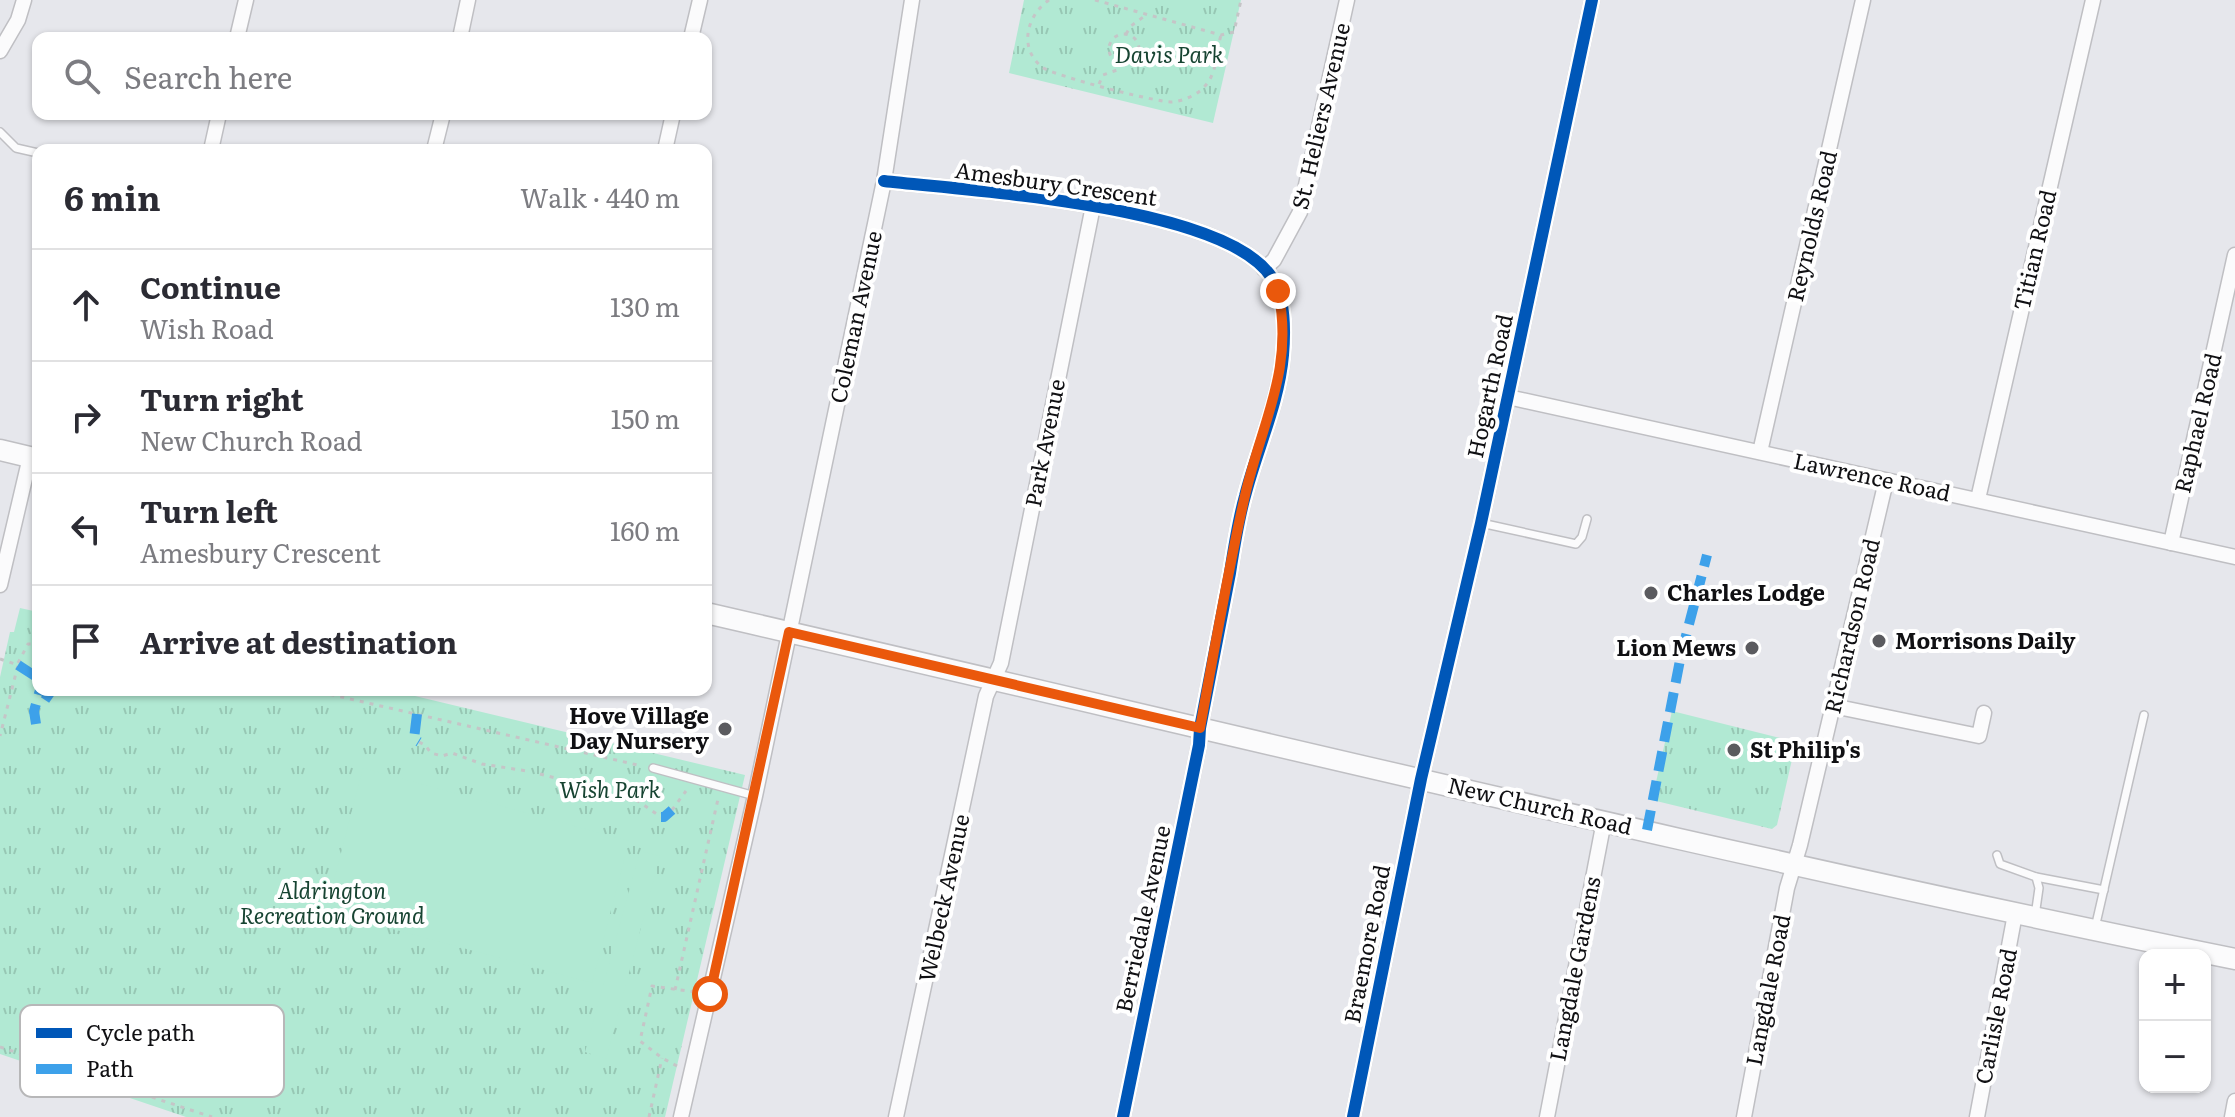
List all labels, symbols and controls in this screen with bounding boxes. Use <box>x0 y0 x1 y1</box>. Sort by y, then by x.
street label: St. Heliers Avenue <box>1282 19 1357 212</box>
search box <box>32 32 712 120</box>
park label: Davis Park <box>1114 37 1224 70</box>
icon: search <box>60 54 104 98</box>
text: Search here <box>124 54 292 98</box>
street label: Reynolds Road <box>1777 147 1844 305</box>
street label: Amesbury Crescent <box>953 152 1159 213</box>
text: 6 min <box>64 171 161 221</box>
text: Walk · 440 m <box>520 177 680 216</box>
street label: Titian Road <box>2004 186 2063 313</box>
street label: Coleman Avenue <box>820 227 889 406</box>
text: Continue <box>140 264 281 308</box>
route end <box>1260 273 1296 309</box>
icon: ahead <box>64 283 108 327</box>
text: 130 m <box>610 286 680 325</box>
text: Wish Road <box>140 308 274 347</box>
street label: Hogarth Road <box>1457 311 1520 461</box>
street label: Raphael Road <box>2164 349 2229 496</box>
text: Turn right <box>140 376 304 420</box>
street label: Park Avenue <box>1015 376 1072 510</box>
icon: right <box>64 395 108 439</box>
text: 150 m <box>611 398 680 437</box>
text: New Church Road <box>140 420 362 459</box>
street label: Lawrence Road <box>1791 443 1954 508</box>
text: Turn left <box>140 488 278 532</box>
icon: left <box>64 507 108 551</box>
text: 160 m <box>610 510 680 549</box>
text: Amesbury Crescent <box>140 532 381 571</box>
street label: Richardson Road <box>1814 535 1887 717</box>
place label: Charles Lodge <box>1667 575 1825 608</box>
marker: Charles Lodge <box>1642 584 1660 602</box>
icon: arrive <box>64 619 108 663</box>
text: Arrive at destination <box>140 619 457 663</box>
place label: Morrisons Daily <box>1895 623 2076 656</box>
place label: Lion Mews <box>1616 630 1736 663</box>
marker: Morrisons Daily <box>1870 632 1888 650</box>
marker: Lion Mews <box>1743 639 1761 657</box>
place label: Hove Village Day Nursery <box>569 698 710 756</box>
marker: Hove Village Day Nursery <box>716 720 734 738</box>
place label: St Philip's <box>1750 732 1861 765</box>
marker: St Philip's <box>1725 741 1743 759</box>
street label: New Church Road <box>1445 767 1636 842</box>
park label: Wish Park <box>559 772 661 805</box>
street label: Welbeck Avenue <box>909 811 976 985</box>
street label: Berriedale Avenue <box>1106 822 1178 1015</box>
street label: Braemore Road <box>1334 861 1397 1026</box>
park label: Aldrington Recreation Ground <box>239 873 425 931</box>
street label: Langdale Gardens <box>1539 874 1608 1064</box>
street label: Langdale Road <box>1736 911 1797 1068</box>
street label: Carlisle Road <box>1965 945 2024 1086</box>
map controls <box>2139 949 2211 1093</box>
button: + <box>2139 949 2211 1021</box>
route start <box>692 976 728 1012</box>
legend <box>20 1005 284 1097</box>
text: Cycle path <box>86 1015 195 1048</box>
button: − <box>2139 1021 2211 1093</box>
text: Path <box>86 1051 134 1084</box>

